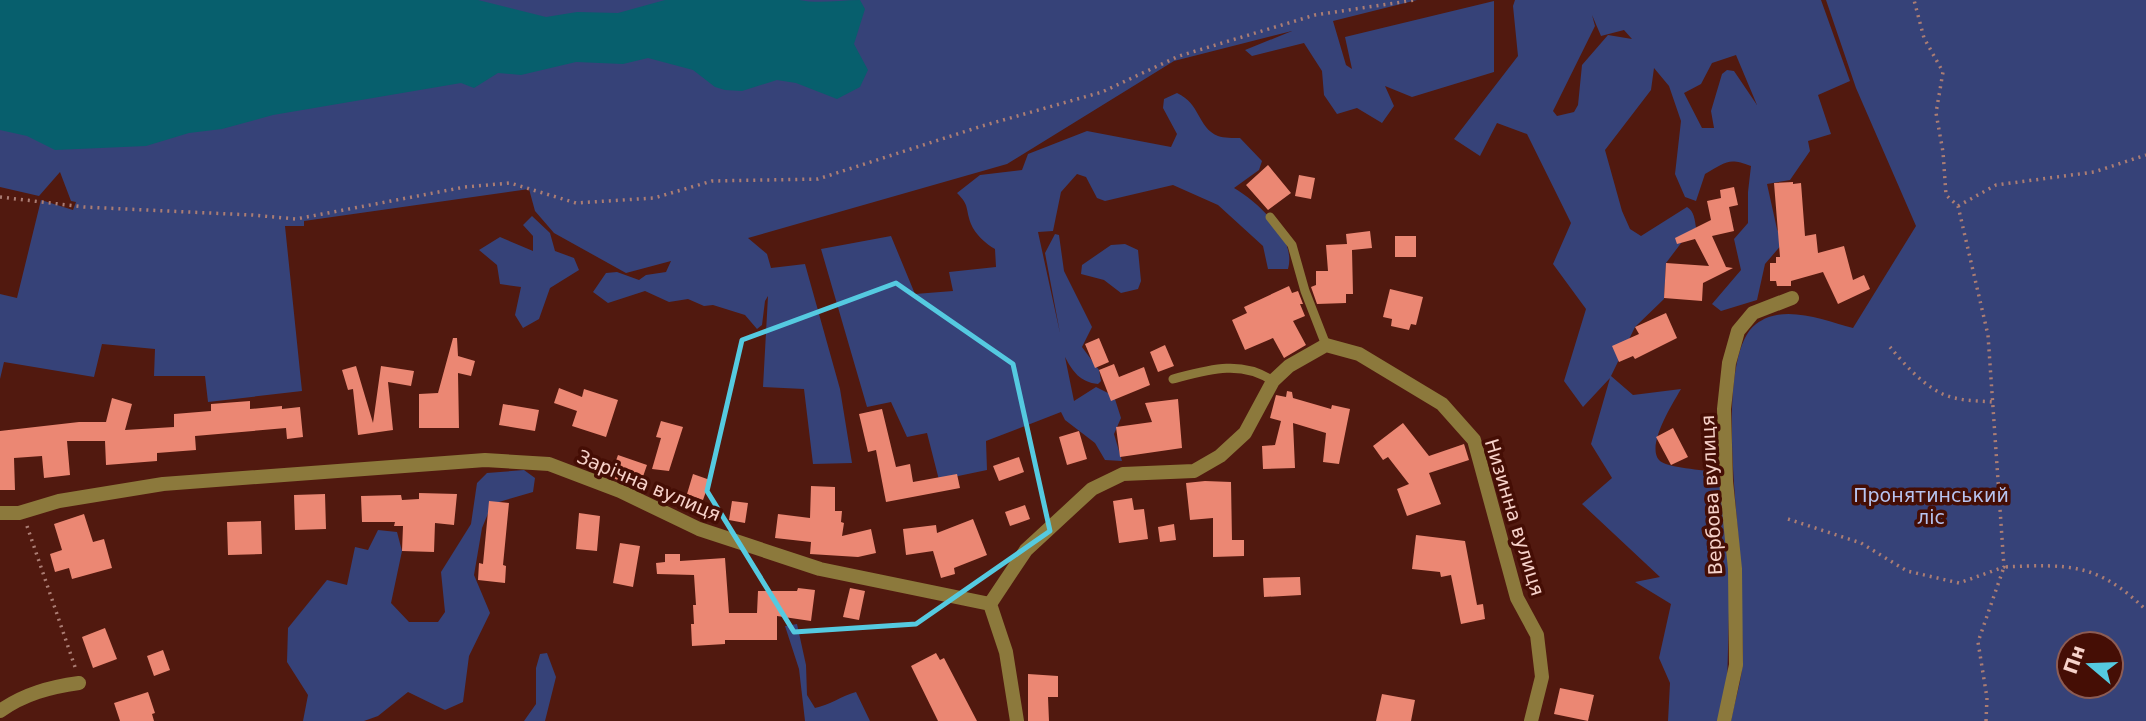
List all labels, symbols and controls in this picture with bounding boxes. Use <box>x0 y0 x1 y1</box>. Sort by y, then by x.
street label: Вербова вулиця <box>1696 414 1726 576</box>
street label: Низинна вулиця <box>1481 436 1549 598</box>
street label: Зарічна вулиця <box>574 445 724 525</box>
park label: Пронятинський ліс <box>1853 484 2009 528</box>
north arrow <box>2055 630 2125 700</box>
text: Пн <box>2059 642 2089 677</box>

